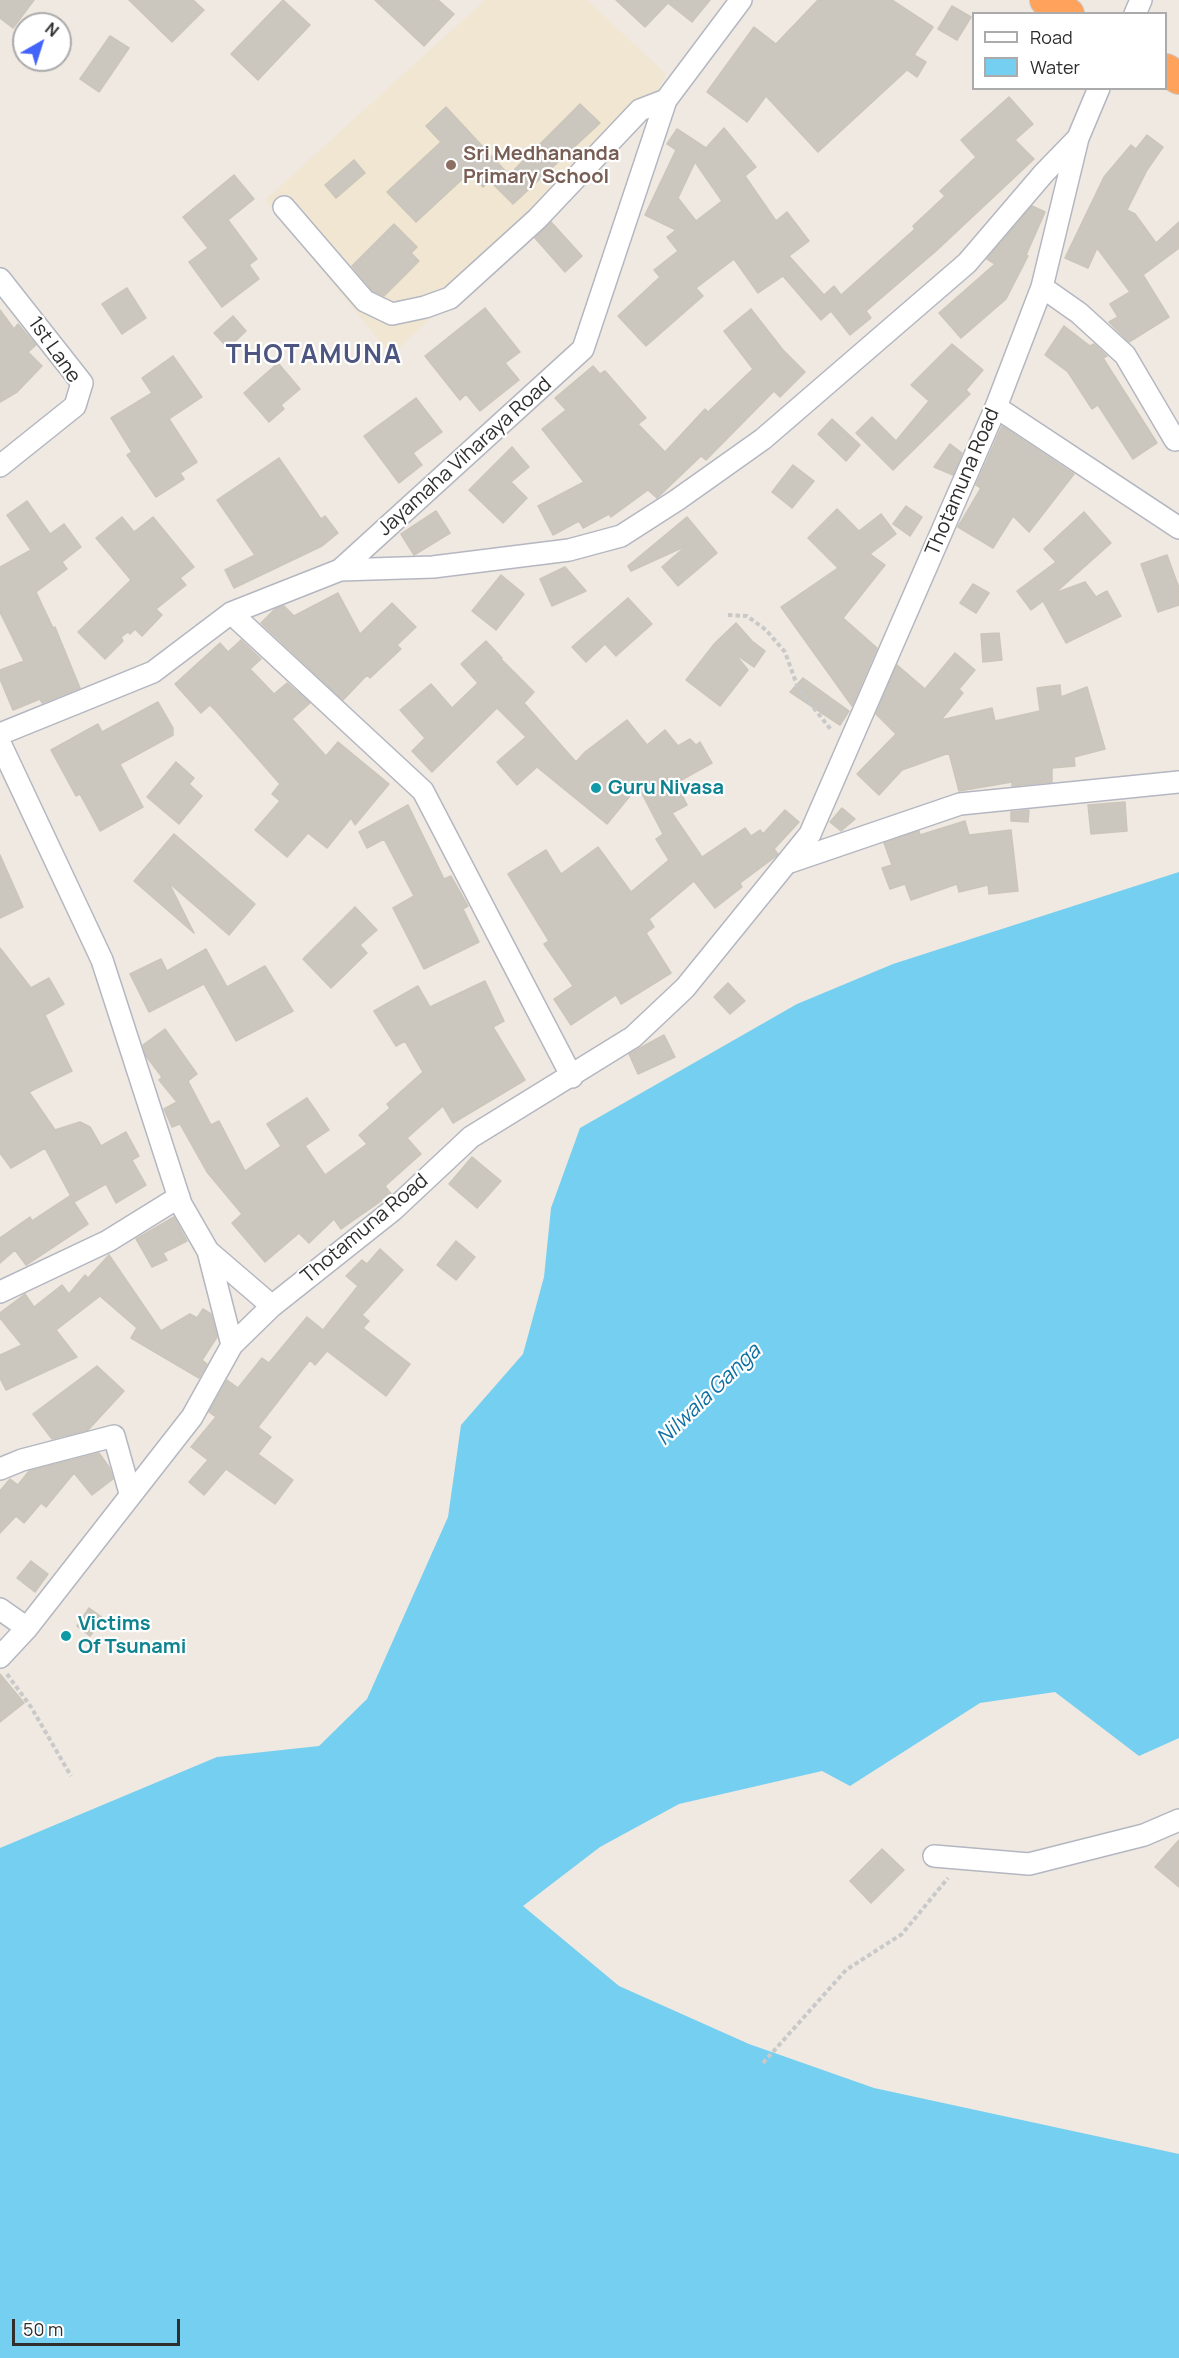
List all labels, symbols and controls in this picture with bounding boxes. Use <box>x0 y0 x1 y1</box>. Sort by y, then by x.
north arrow <box>12 12 72 72</box>
legend <box>972 12 1167 90</box>
text: N <box>41 17 63 42</box>
text: Road <box>1030 25 1073 49</box>
text: Water <box>1030 55 1080 79</box>
place label: Sri Medhananda Primary School <box>463 142 619 189</box>
marker: Sri Medhananda Primary School <box>444 158 458 172</box>
street label: 1st Lane <box>23 312 85 388</box>
district label: THOTAMUNA <box>226 340 402 372</box>
street label: Jayamaha Viharaya Road <box>373 373 557 541</box>
street label: Thotamuna Road <box>921 405 1005 559</box>
place label: Guru Nivasa <box>608 776 724 800</box>
marker: Guru Nivasa <box>589 781 603 795</box>
street label: Thotamuna Road <box>297 1169 433 1289</box>
water label: Nilwala Ganga <box>652 1339 766 1451</box>
place label: Victims Of Tsunami <box>78 1612 186 1659</box>
marker: Victims Of Tsunami <box>59 1629 73 1643</box>
scale bar <box>15 2307 183 2345</box>
text: 50 m <box>23 2317 63 2341</box>

